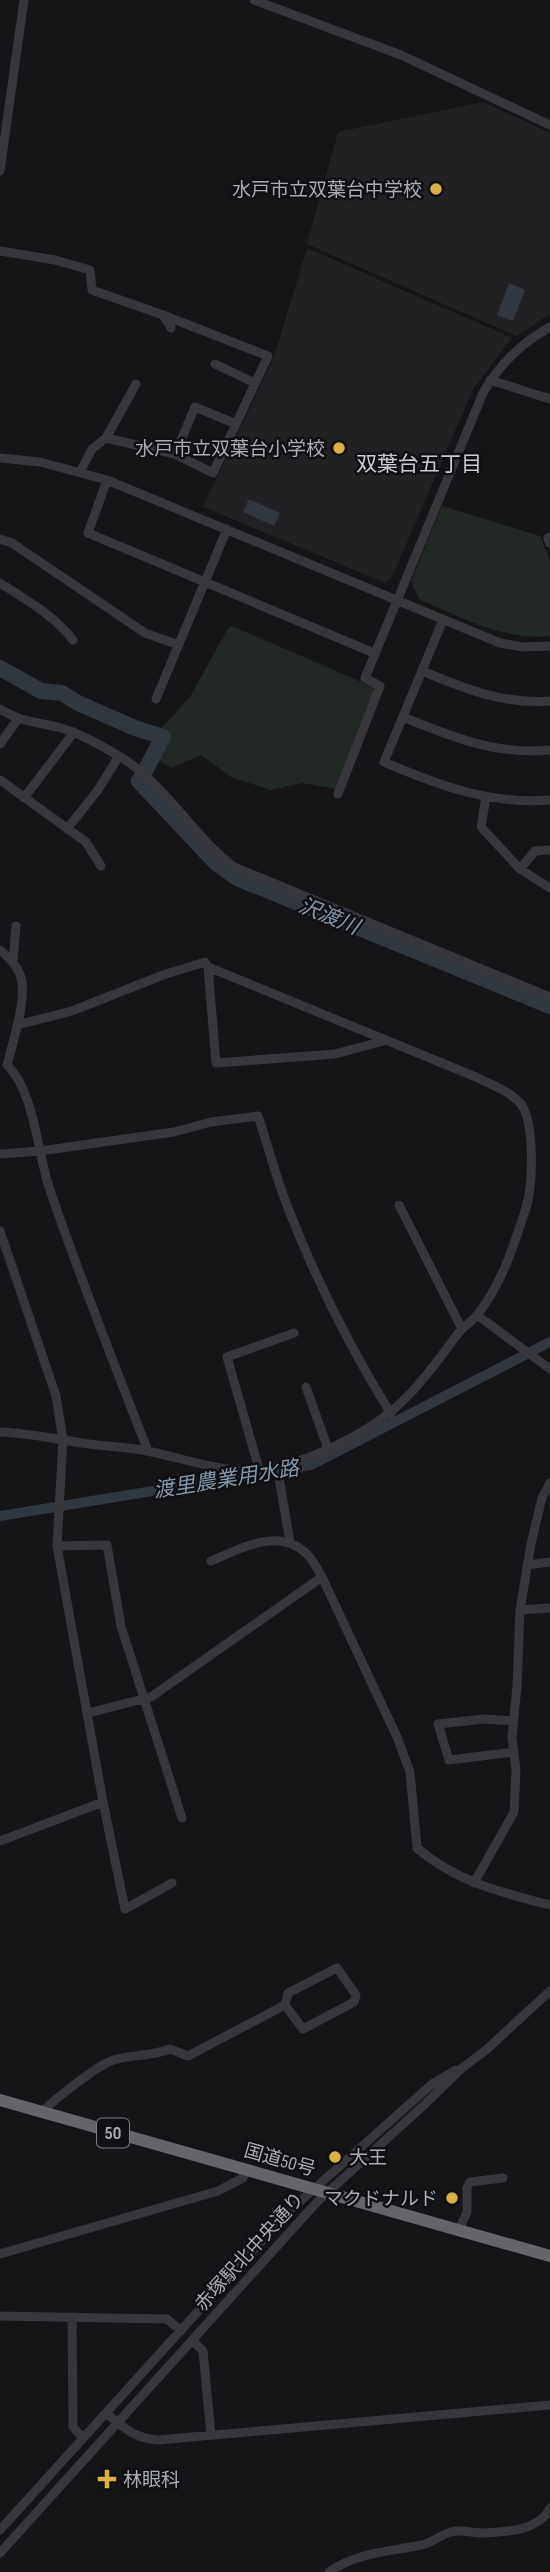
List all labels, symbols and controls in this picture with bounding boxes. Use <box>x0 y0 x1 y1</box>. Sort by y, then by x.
place label: 水戸市立双葉台中学校 <box>232 179 422 202</box>
marker: 水戸市立双葉台中学校 <box>428 181 444 197</box>
place label: 水戸市立双葉台小学校 <box>135 438 325 461</box>
marker: 水戸市立双葉台小学校 <box>331 440 347 456</box>
district label: 双葉台五丁目 <box>356 452 482 477</box>
water label: 沢渡川 <box>295 893 365 941</box>
water label: 渡里農業用水路 <box>152 1455 303 1503</box>
road number: 50 <box>97 2118 129 2148</box>
street label: 国道50号 <box>241 2139 318 2182</box>
place label: 大王 <box>349 2147 387 2170</box>
marker: 大王 <box>327 2149 343 2165</box>
street label: 赤塚駅北中央通り <box>191 2188 310 2316</box>
place label: マクドナルド <box>324 2188 438 2211</box>
marker: マクドナルド <box>444 2190 460 2206</box>
marker: 林眼科 <box>97 2469 117 2489</box>
place label: 林眼科 <box>123 2469 180 2492</box>

